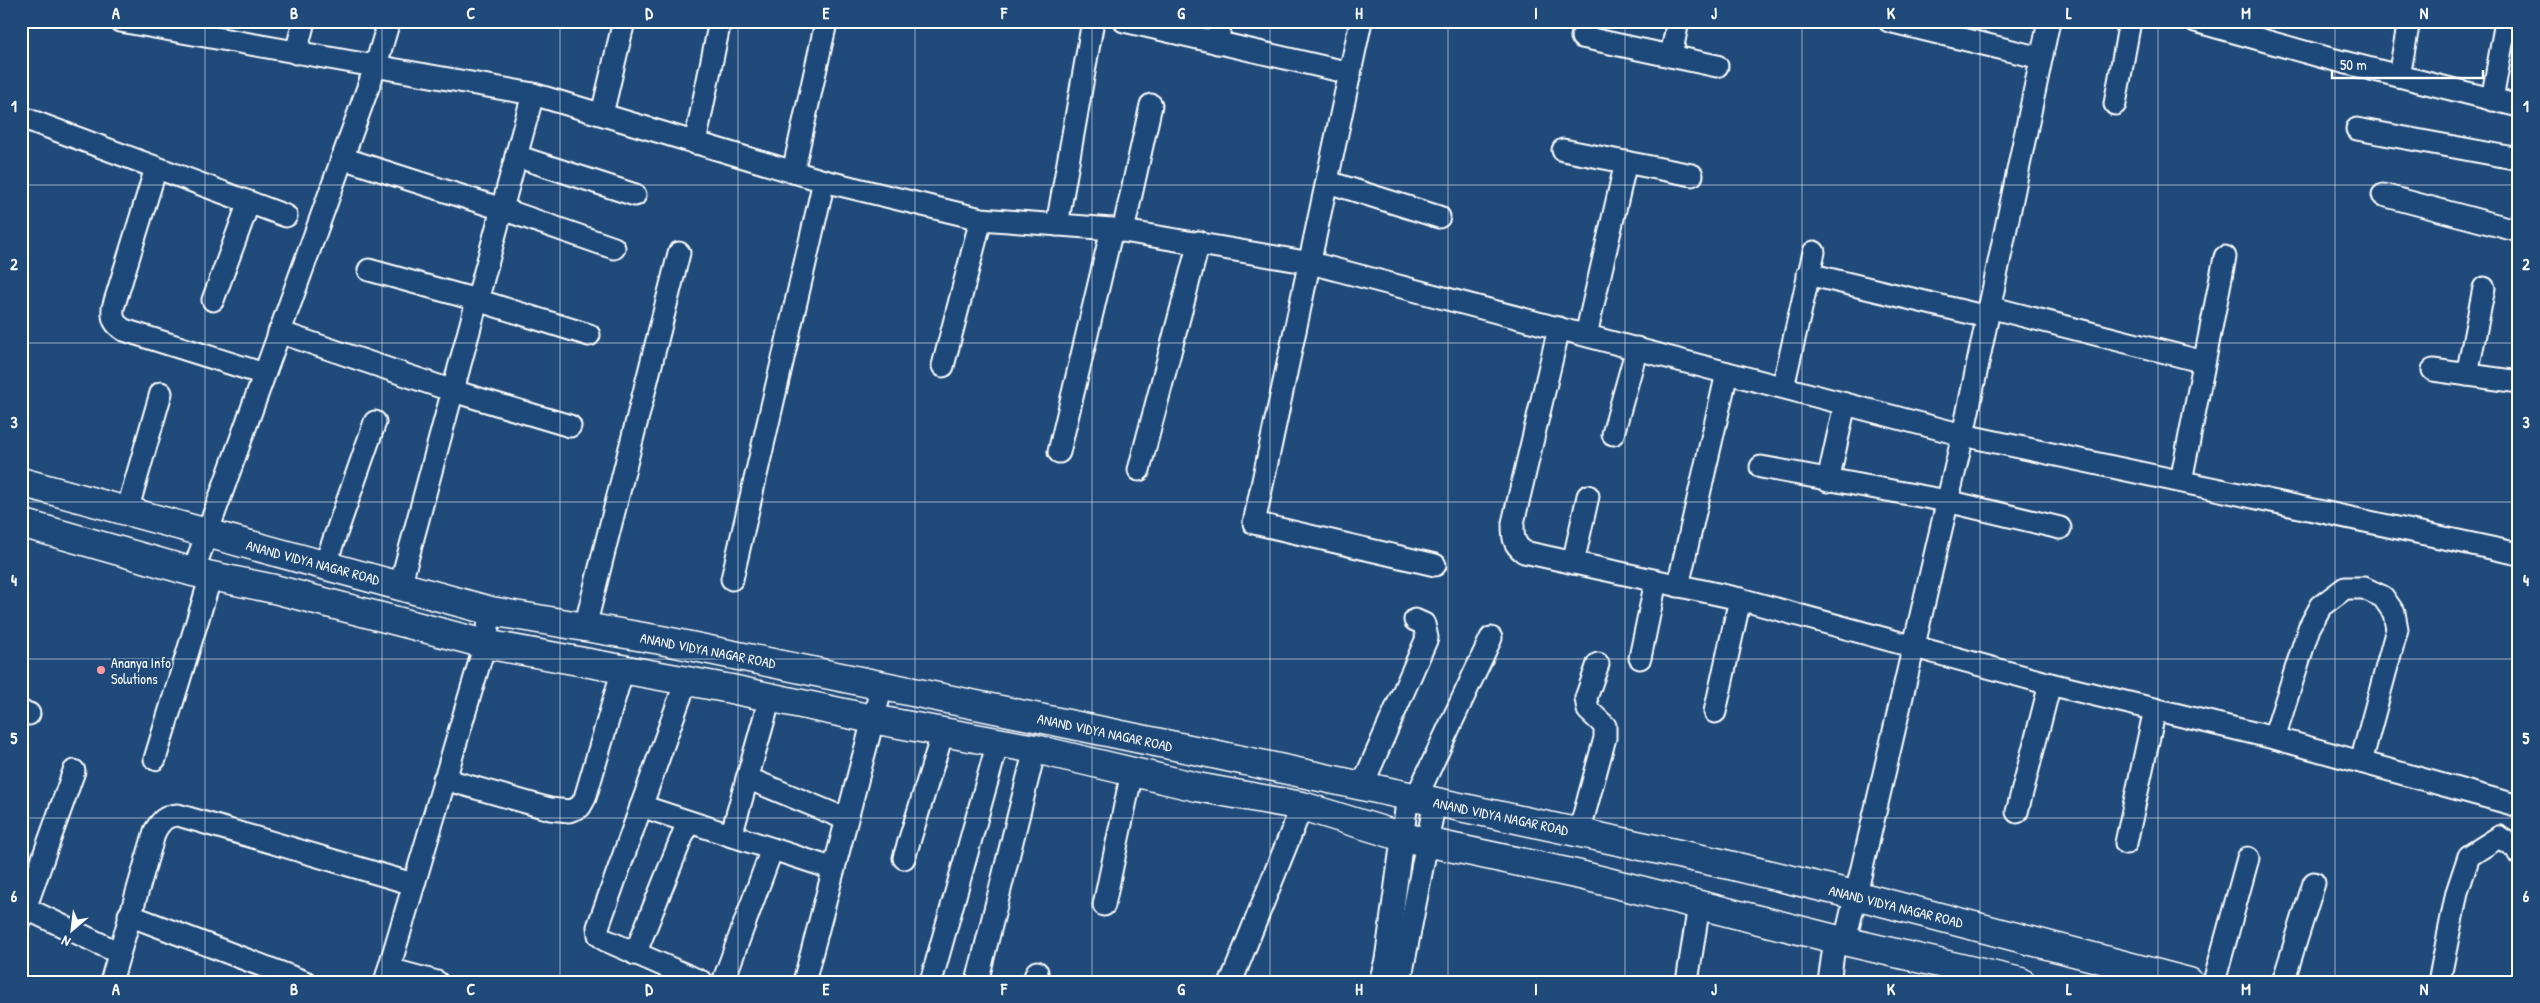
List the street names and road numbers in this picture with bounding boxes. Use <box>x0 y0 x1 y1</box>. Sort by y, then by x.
street label: ANAND VIDYA NAGAR ROAD <box>244 535 382 589</box>
street label: ANAND VIDYA NAGAR ROAD <box>639 628 778 673</box>
street label: ANAND VIDYA NAGAR ROAD <box>1036 708 1175 756</box>
street label: ANAND VIDYA NAGAR ROAD <box>1432 792 1571 840</box>
street label: ANAND VIDYA NAGAR ROAD <box>1827 880 1965 932</box>

